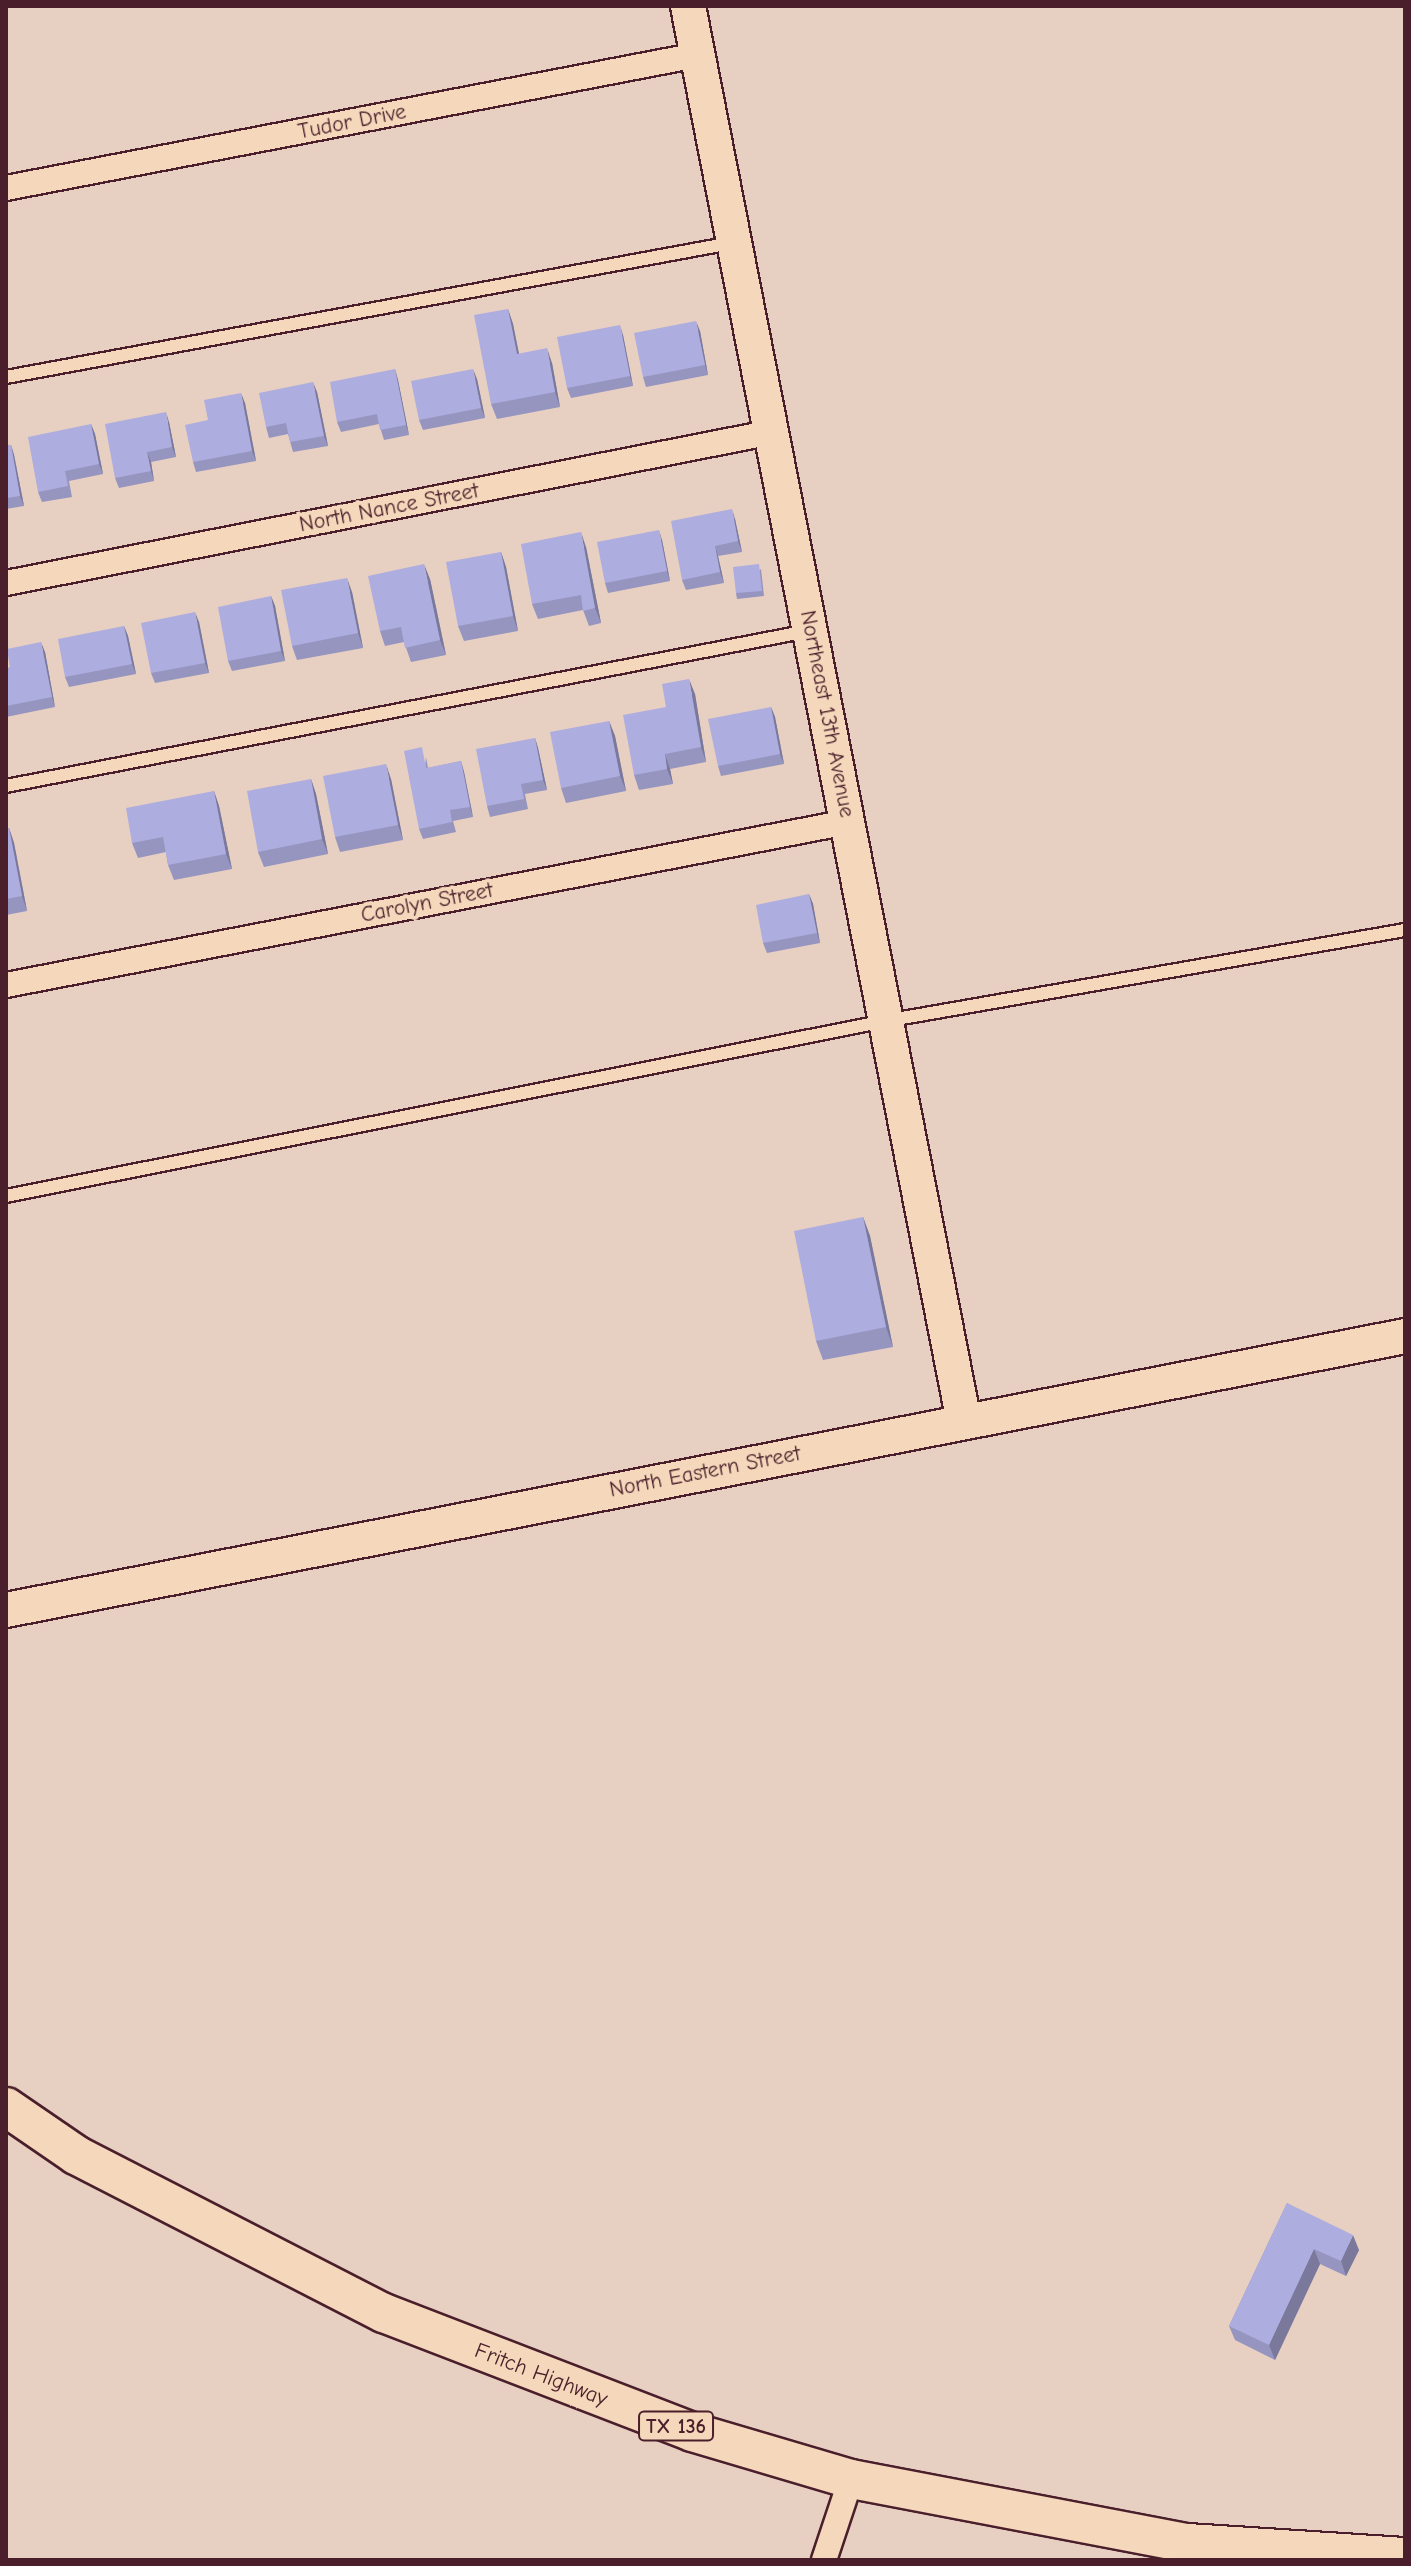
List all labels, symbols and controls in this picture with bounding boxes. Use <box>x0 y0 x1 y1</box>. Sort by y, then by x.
street label: Tudor Drive <box>296 99 408 145</box>
street label: North Nance Street <box>297 478 481 538</box>
street label: Northeast 13th Avenue <box>794 608 860 820</box>
street label: Carolyn Street <box>359 877 495 929</box>
street label: North Eastern Street <box>607 1441 803 1503</box>
street label: Fritch Highway <box>471 2338 611 2412</box>
road number: TX 136 <box>638 2410 714 2442</box>

